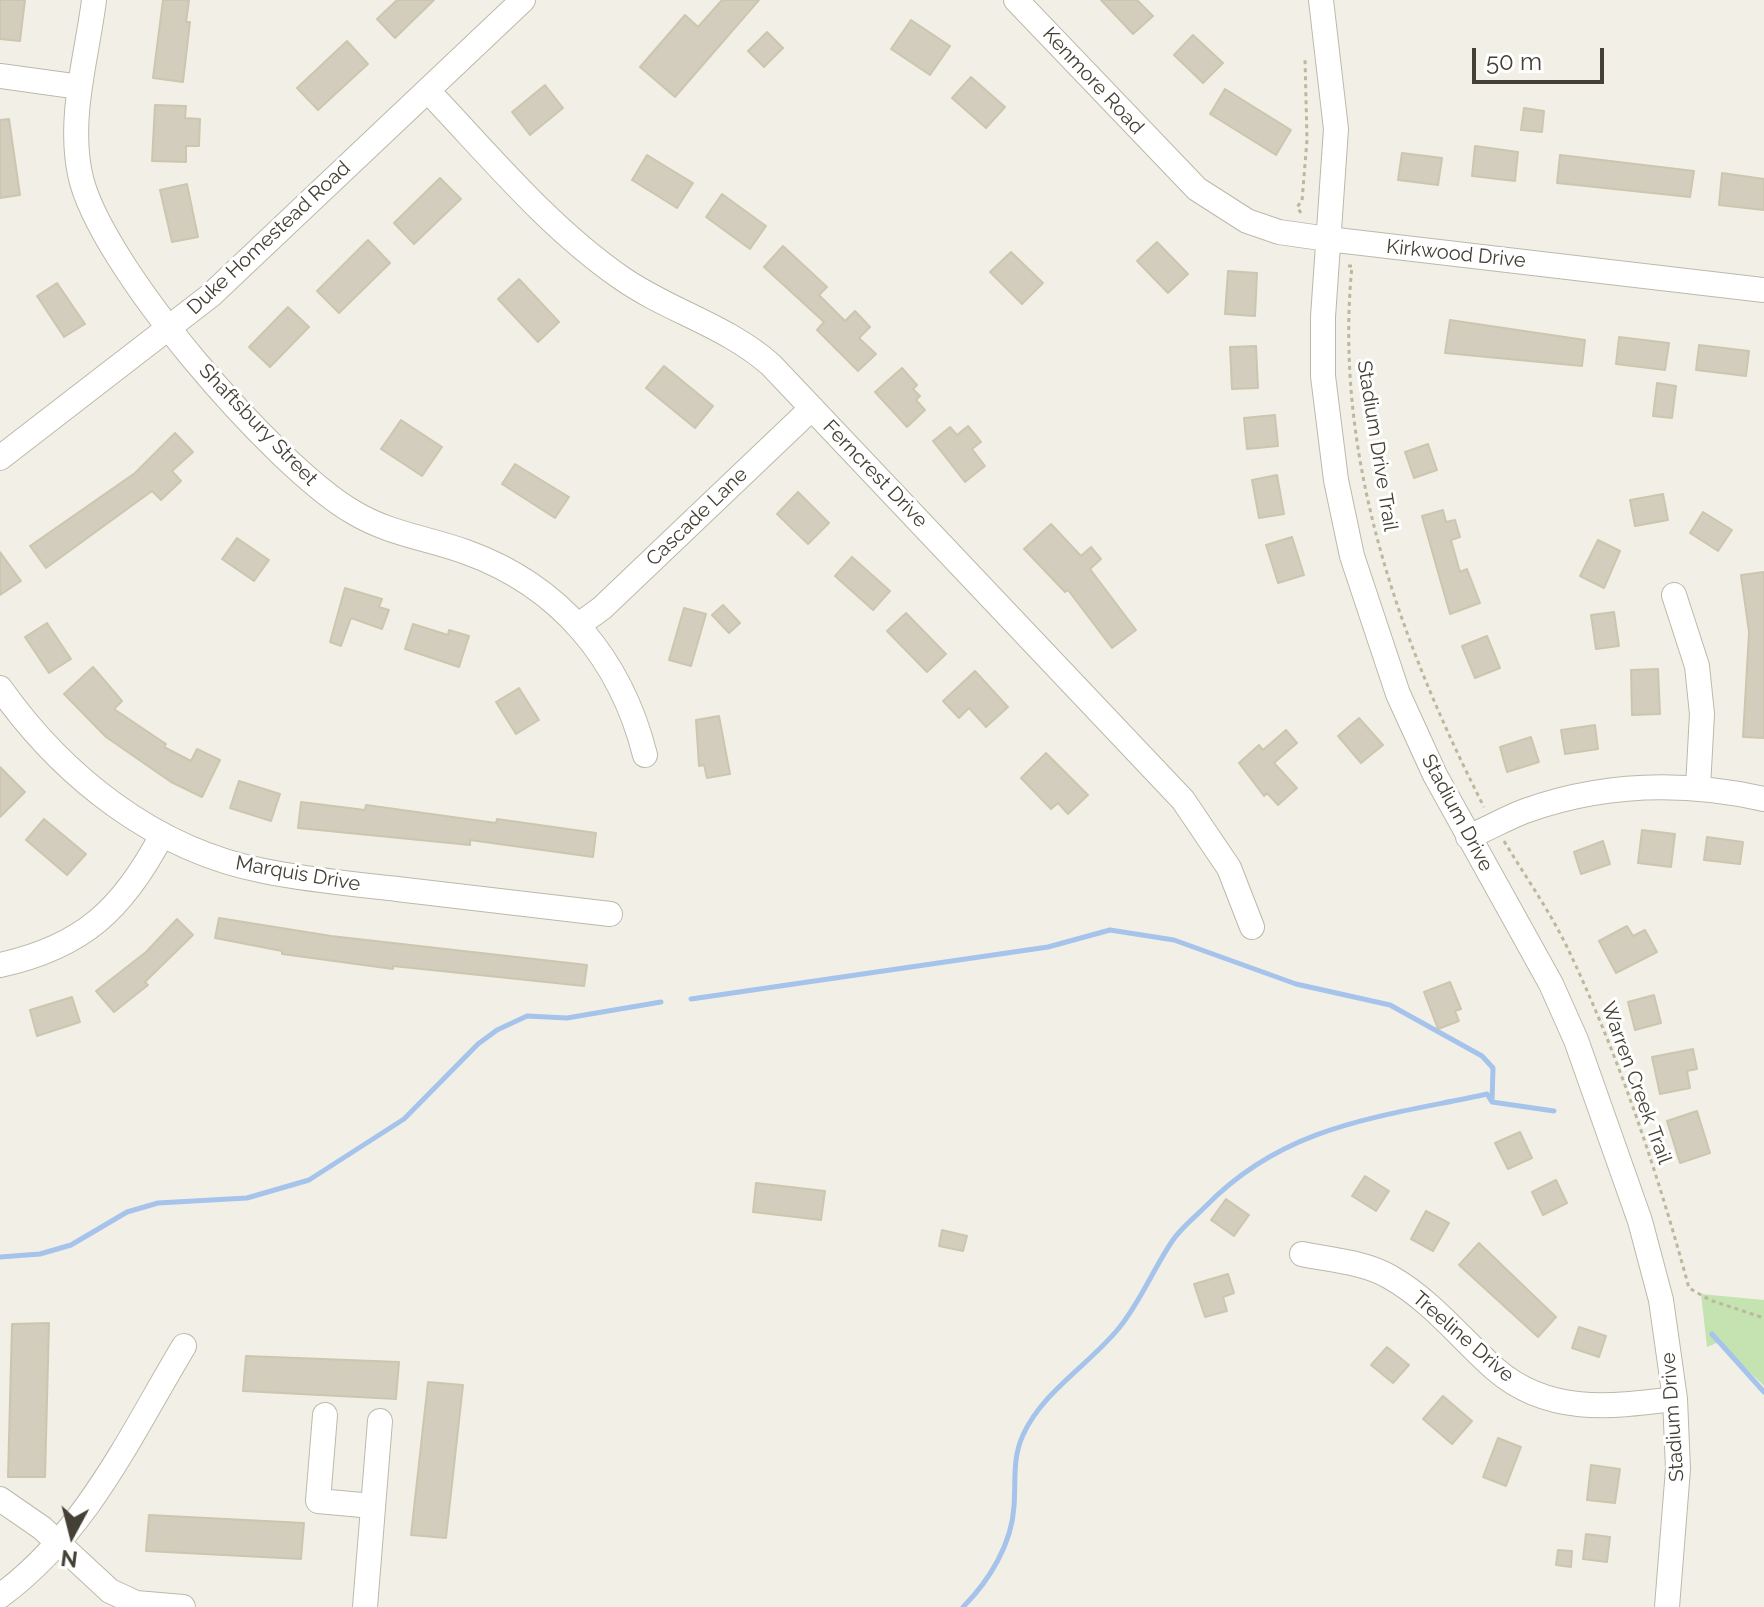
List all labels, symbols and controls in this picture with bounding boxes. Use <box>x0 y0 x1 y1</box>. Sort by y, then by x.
street label: Kenmore Road <box>1037 23 1149 139</box>
scale bar <box>1476 32 1608 82</box>
text: 50 m <box>1486 47 1542 76</box>
street label: Duke Homestead Road <box>183 156 355 320</box>
street label: Kirkwood Drive <box>1385 235 1527 273</box>
street label: Shaftsbury Street <box>194 359 322 491</box>
street label: Stadium Drive Trail <box>1352 359 1402 533</box>
street label: Ferncrest Drive <box>818 415 932 533</box>
street label: Cascade Lane <box>641 463 753 571</box>
street label: Stadium Drive <box>1416 750 1498 876</box>
street label: Marquis Drive <box>234 851 362 897</box>
street label: Warren Creek Trail <box>1596 999 1676 1167</box>
street label: Treeline Drive <box>1407 1286 1519 1388</box>
street label: Stadium Drive <box>1657 1352 1689 1482</box>
north arrow <box>32 1495 112 1575</box>
text: N <box>59 1545 79 1573</box>

